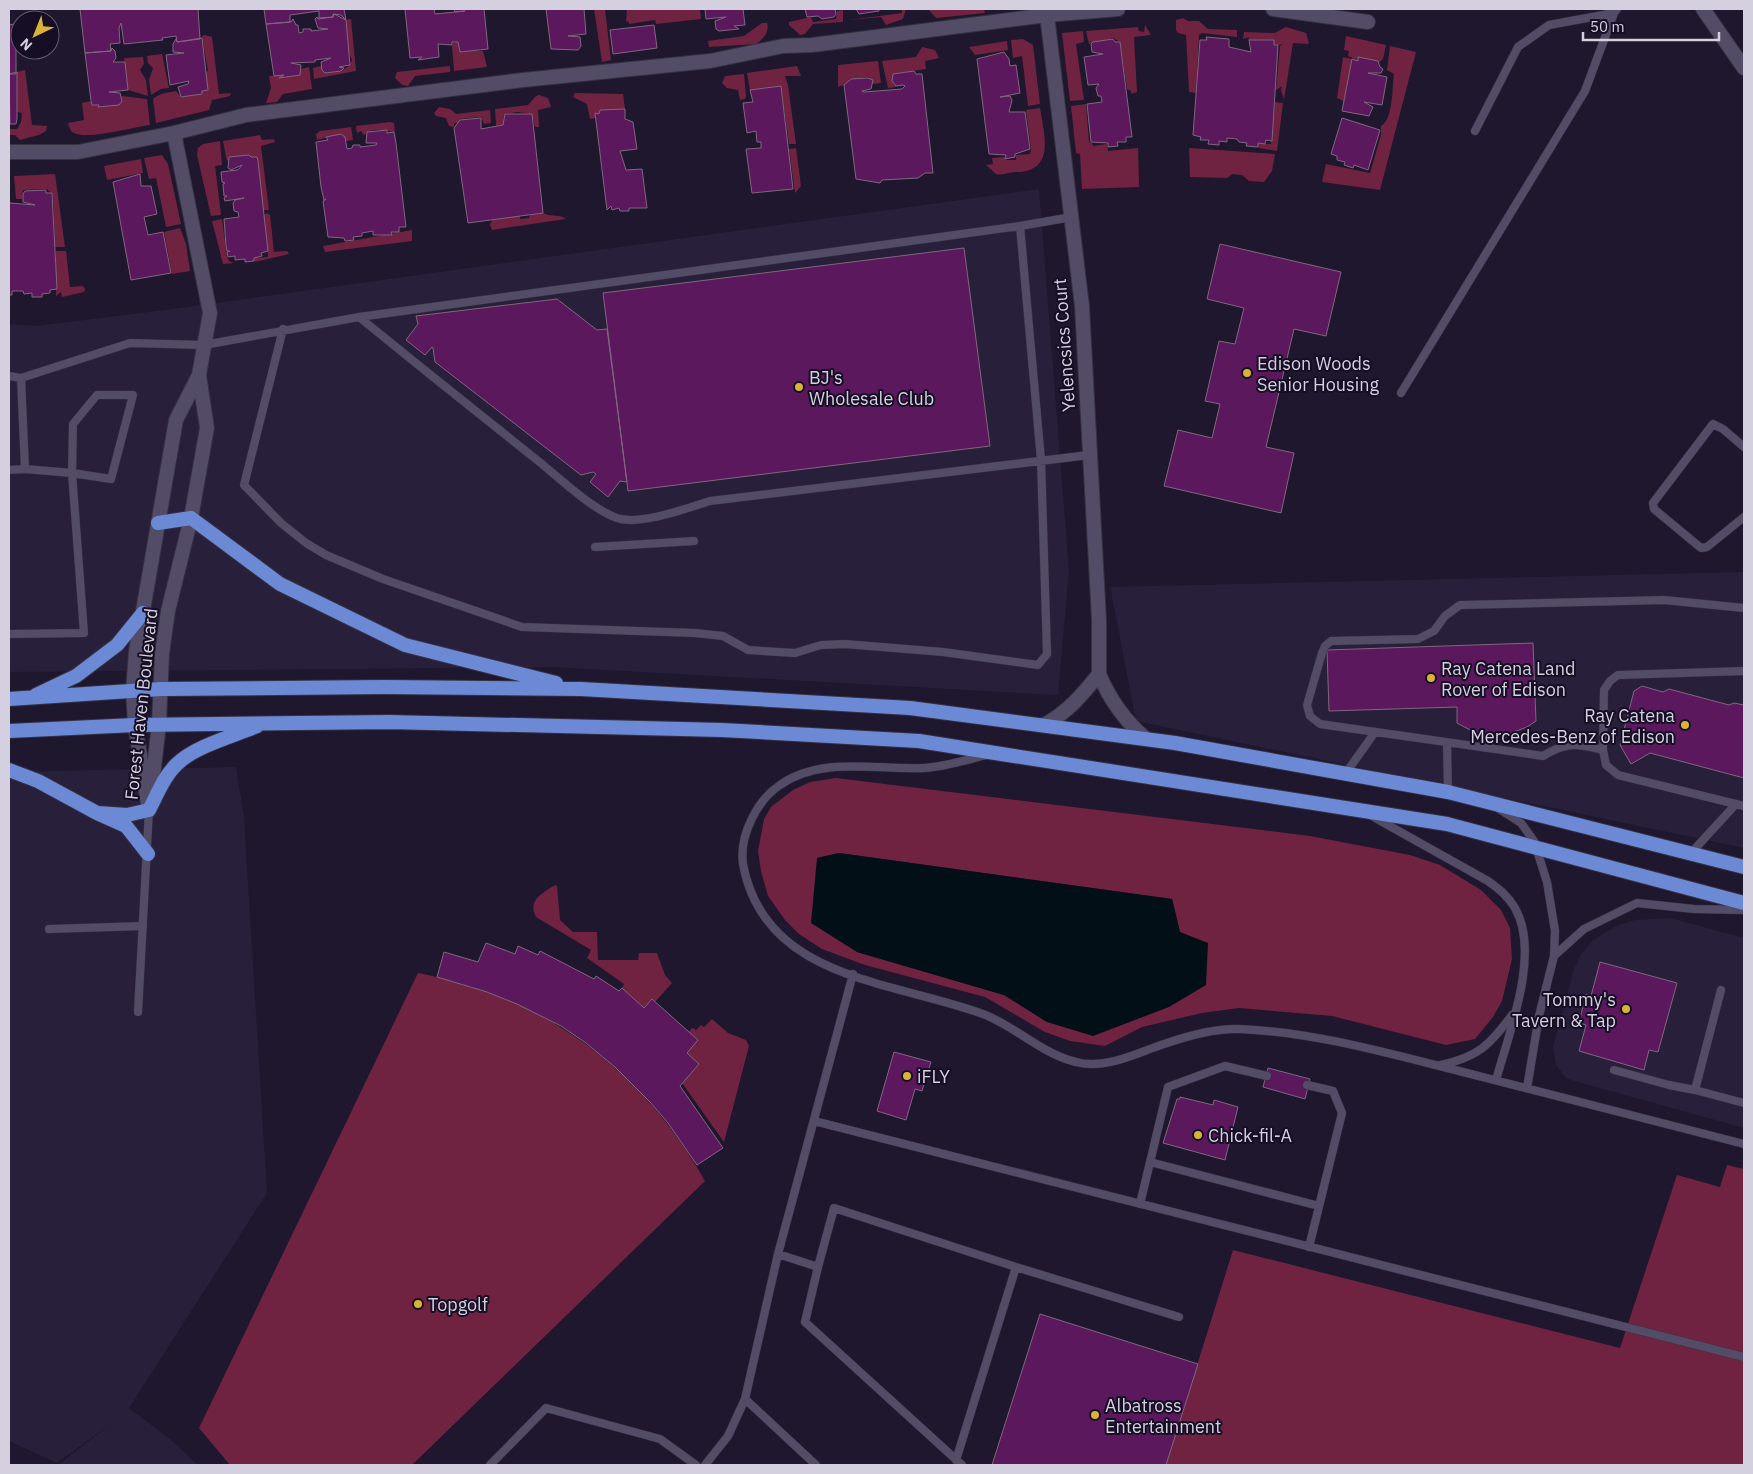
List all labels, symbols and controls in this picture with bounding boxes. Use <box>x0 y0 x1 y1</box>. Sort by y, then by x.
north arrow <box>10 10 60 60</box>
scale bar <box>1583 10 1719 42</box>
text: 50 m <box>1590 17 1625 36</box>
text: N <box>16 34 36 55</box>
street label: Yelencsics Court <box>1048 278 1080 412</box>
place label: Edison Woods Senior Housing <box>1257 352 1380 396</box>
place label: BJ's Wholesale Club <box>809 366 934 410</box>
marker: Edison Woods Senior Housing <box>1241 367 1253 379</box>
marker: BJ's Wholesale Club <box>793 381 805 393</box>
street label: Forest Haven Boulevard <box>120 607 162 801</box>
place label: Ray Catena Land Rover of Edison <box>1441 657 1575 701</box>
marker: Ray Catena Land Rover of Edison <box>1425 672 1437 684</box>
place label: Ray Catena Mercedes-Benz of Edison <box>1470 704 1675 748</box>
marker: Ray Catena Mercedes-Benz of Edison <box>1679 719 1691 731</box>
place label: Tommy's Tavern & Tap <box>1512 988 1616 1032</box>
marker: Tommy's Tavern & Tap <box>1620 1003 1632 1015</box>
place label: iFLY <box>917 1065 950 1088</box>
marker: iFLY <box>901 1070 913 1082</box>
place label: Chick-fil-A <box>1208 1124 1293 1147</box>
marker: Chick-fil-A <box>1192 1129 1204 1141</box>
place label: Topgolf <box>428 1293 488 1316</box>
marker: Topgolf <box>412 1298 424 1310</box>
place label: Albatross Entertainment <box>1105 1394 1221 1438</box>
marker: Albatross Entertainment <box>1089 1409 1101 1421</box>

